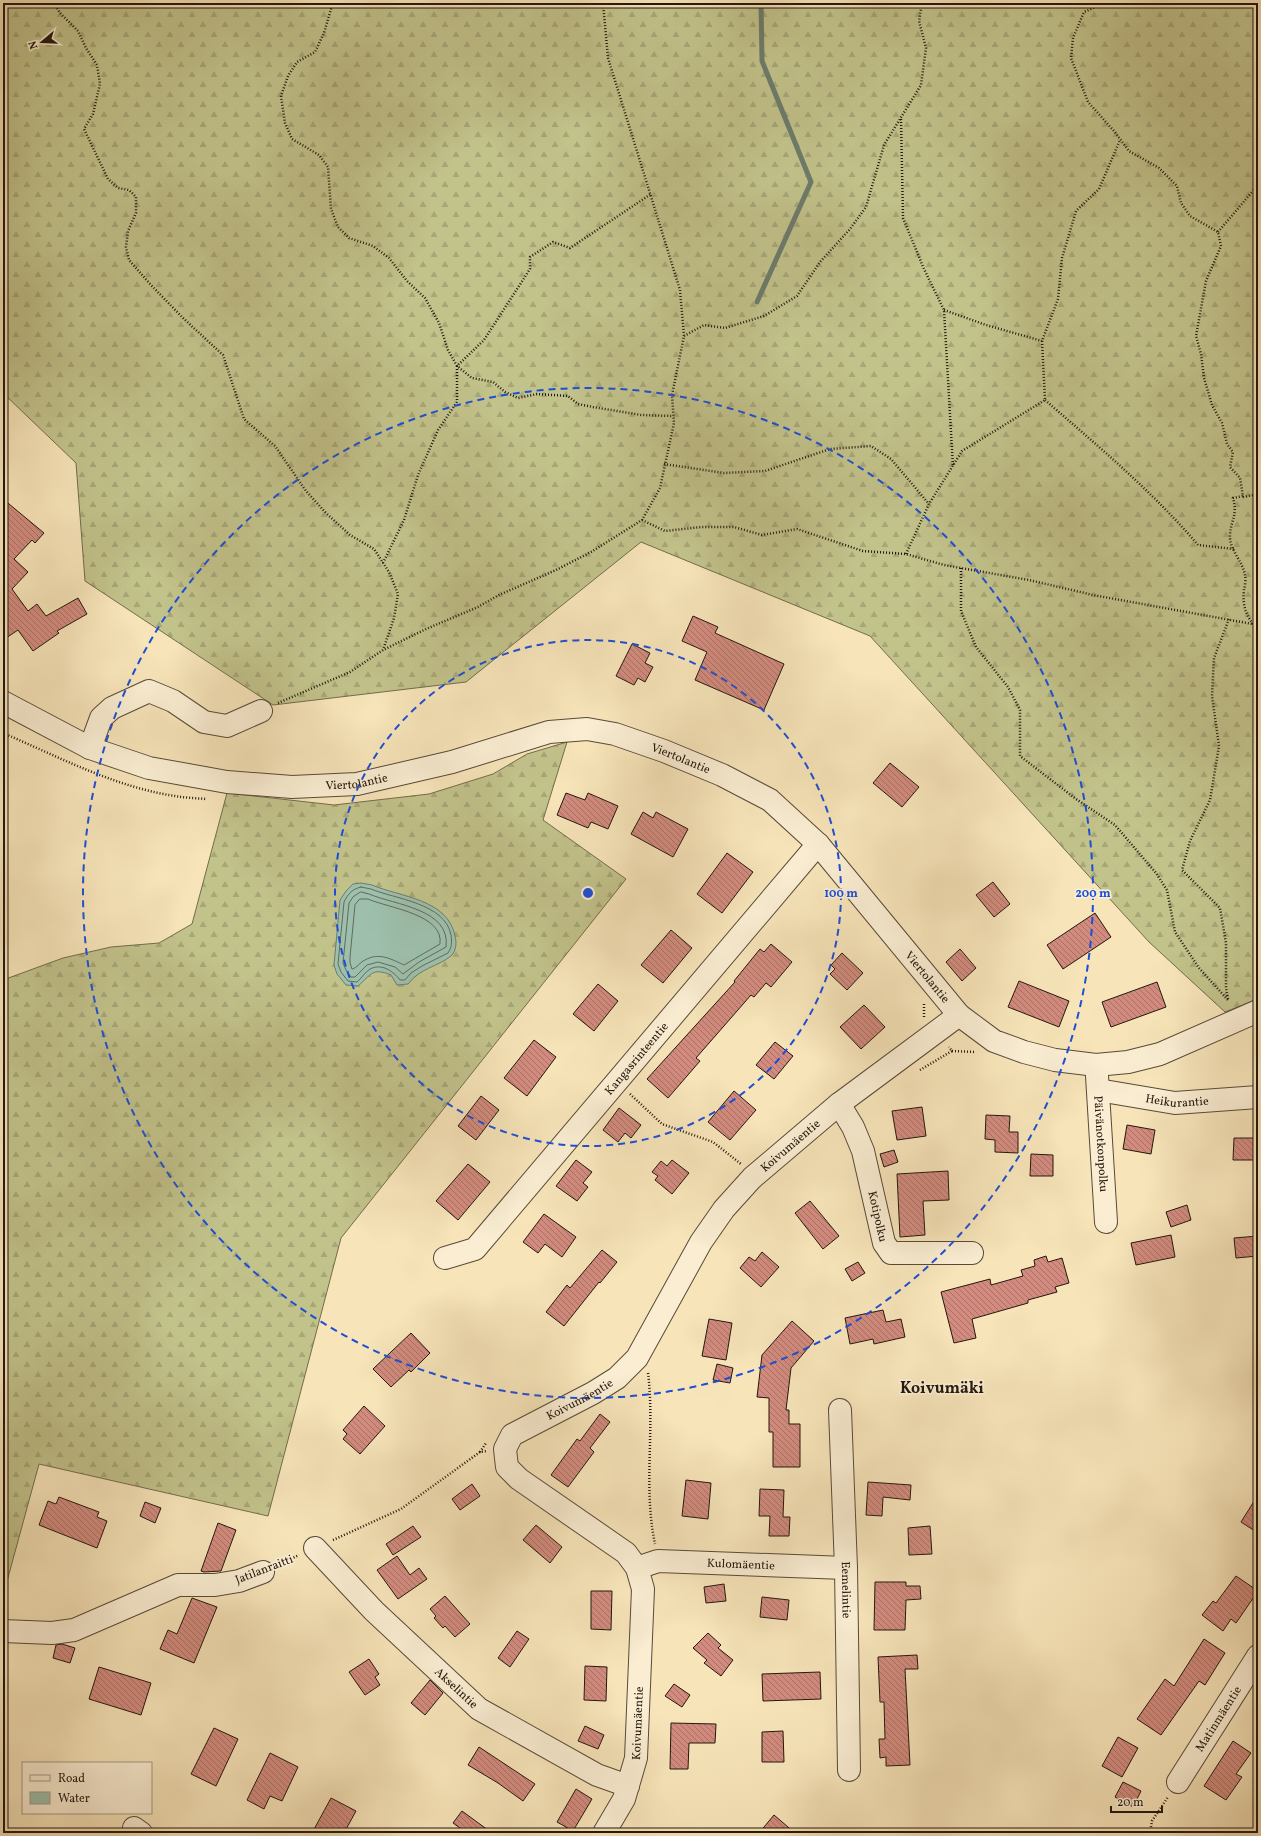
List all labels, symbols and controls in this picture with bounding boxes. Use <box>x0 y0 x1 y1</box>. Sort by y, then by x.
north arrow <box>22 22 62 62</box>
text: N <box>26 39 42 51</box>
street label: Viertolantie <box>649 740 713 778</box>
street label: Viertolantie <box>325 770 390 794</box>
centre of rings <box>581 886 595 900</box>
text: 100 m <box>824 886 858 902</box>
text: 200 m <box>1075 886 1111 902</box>
street label: Viertolantie <box>901 948 953 1007</box>
street label: Kangasrinteentie <box>602 1019 673 1099</box>
street label: Heikurantie <box>1144 1091 1209 1112</box>
street label: Päivänotkonpolku <box>1089 1095 1111 1193</box>
street label: Koivumäentie <box>758 1116 824 1176</box>
street label: Kotipolku <box>863 1190 891 1244</box>
street label: Koivumäentie <box>544 1375 617 1425</box>
district label: Koivumäki <box>900 1378 984 1400</box>
street label: Jatilanraitti <box>233 1551 296 1588</box>
street label: Kulomäentie <box>707 1556 775 1574</box>
street label: Eemelintie <box>837 1561 854 1619</box>
street label: Akselintie <box>431 1664 481 1713</box>
street label: Matinmäentie <box>1192 1683 1246 1755</box>
street label: Koivumäentie <box>629 1686 648 1760</box>
legend <box>22 1762 152 1814</box>
text: Road <box>58 1771 85 1787</box>
scale bar <box>1111 1788 1162 1814</box>
text: Water <box>58 1791 90 1807</box>
text: 20 m <box>1117 1795 1144 1811</box>

